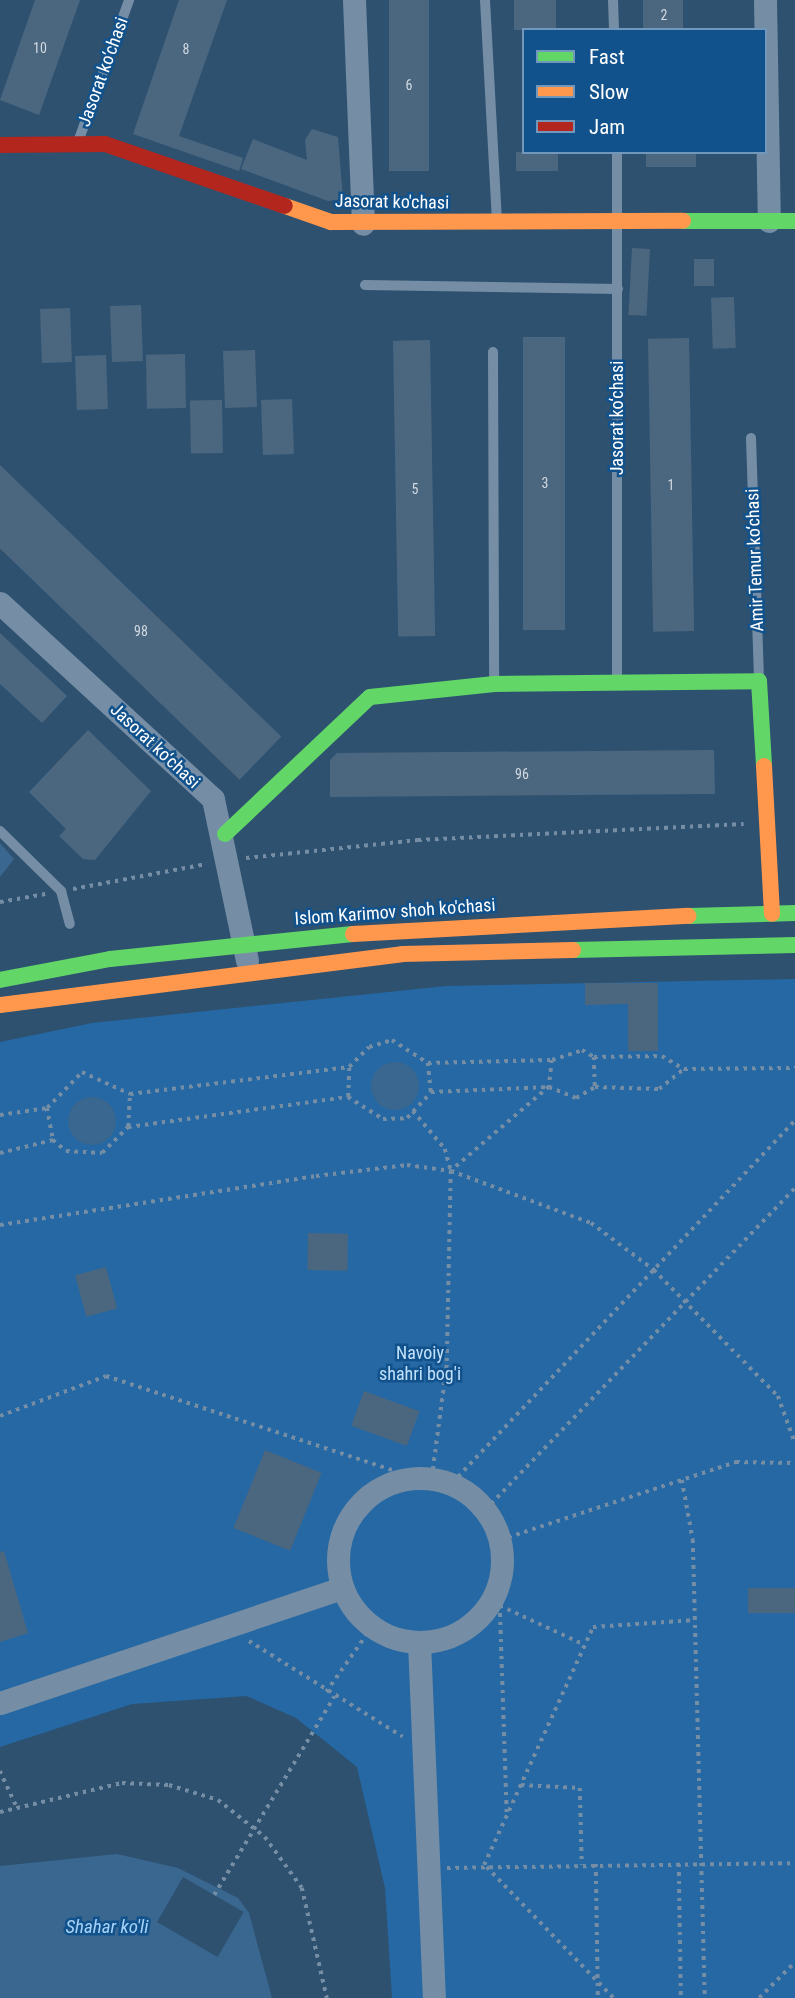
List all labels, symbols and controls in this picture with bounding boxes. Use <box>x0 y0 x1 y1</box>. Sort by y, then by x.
house number: 2 <box>661 7 667 23</box>
street label: Jasorat ko‘chasi <box>73 14 133 130</box>
legend <box>522 28 767 154</box>
house number: 10 <box>33 40 47 56</box>
house number: 8 <box>183 41 189 57</box>
text: Fast <box>589 45 625 69</box>
house number: 6 <box>406 77 412 93</box>
text: Slow <box>589 80 629 104</box>
text: Jam <box>589 115 625 139</box>
street label: Jasorat ko'chasi <box>335 190 449 214</box>
street label: Jasorat ko‘chasi <box>606 361 628 475</box>
house number: 3 <box>542 475 548 491</box>
house number: 1 <box>668 477 674 493</box>
house number: 5 <box>412 481 418 497</box>
street label: Amir Temur ko‘chasi <box>742 488 768 632</box>
house number: 98 <box>134 623 148 639</box>
street label: Jasorat ko‘chasi <box>106 699 204 793</box>
house number: 96 <box>515 766 529 782</box>
street label: Islom Karimov shoh ko'chasi <box>294 894 496 930</box>
park label: Navoiy shahri bog'i <box>379 1343 461 1386</box>
water label: Shahar ko'li <box>66 1916 148 1938</box>

